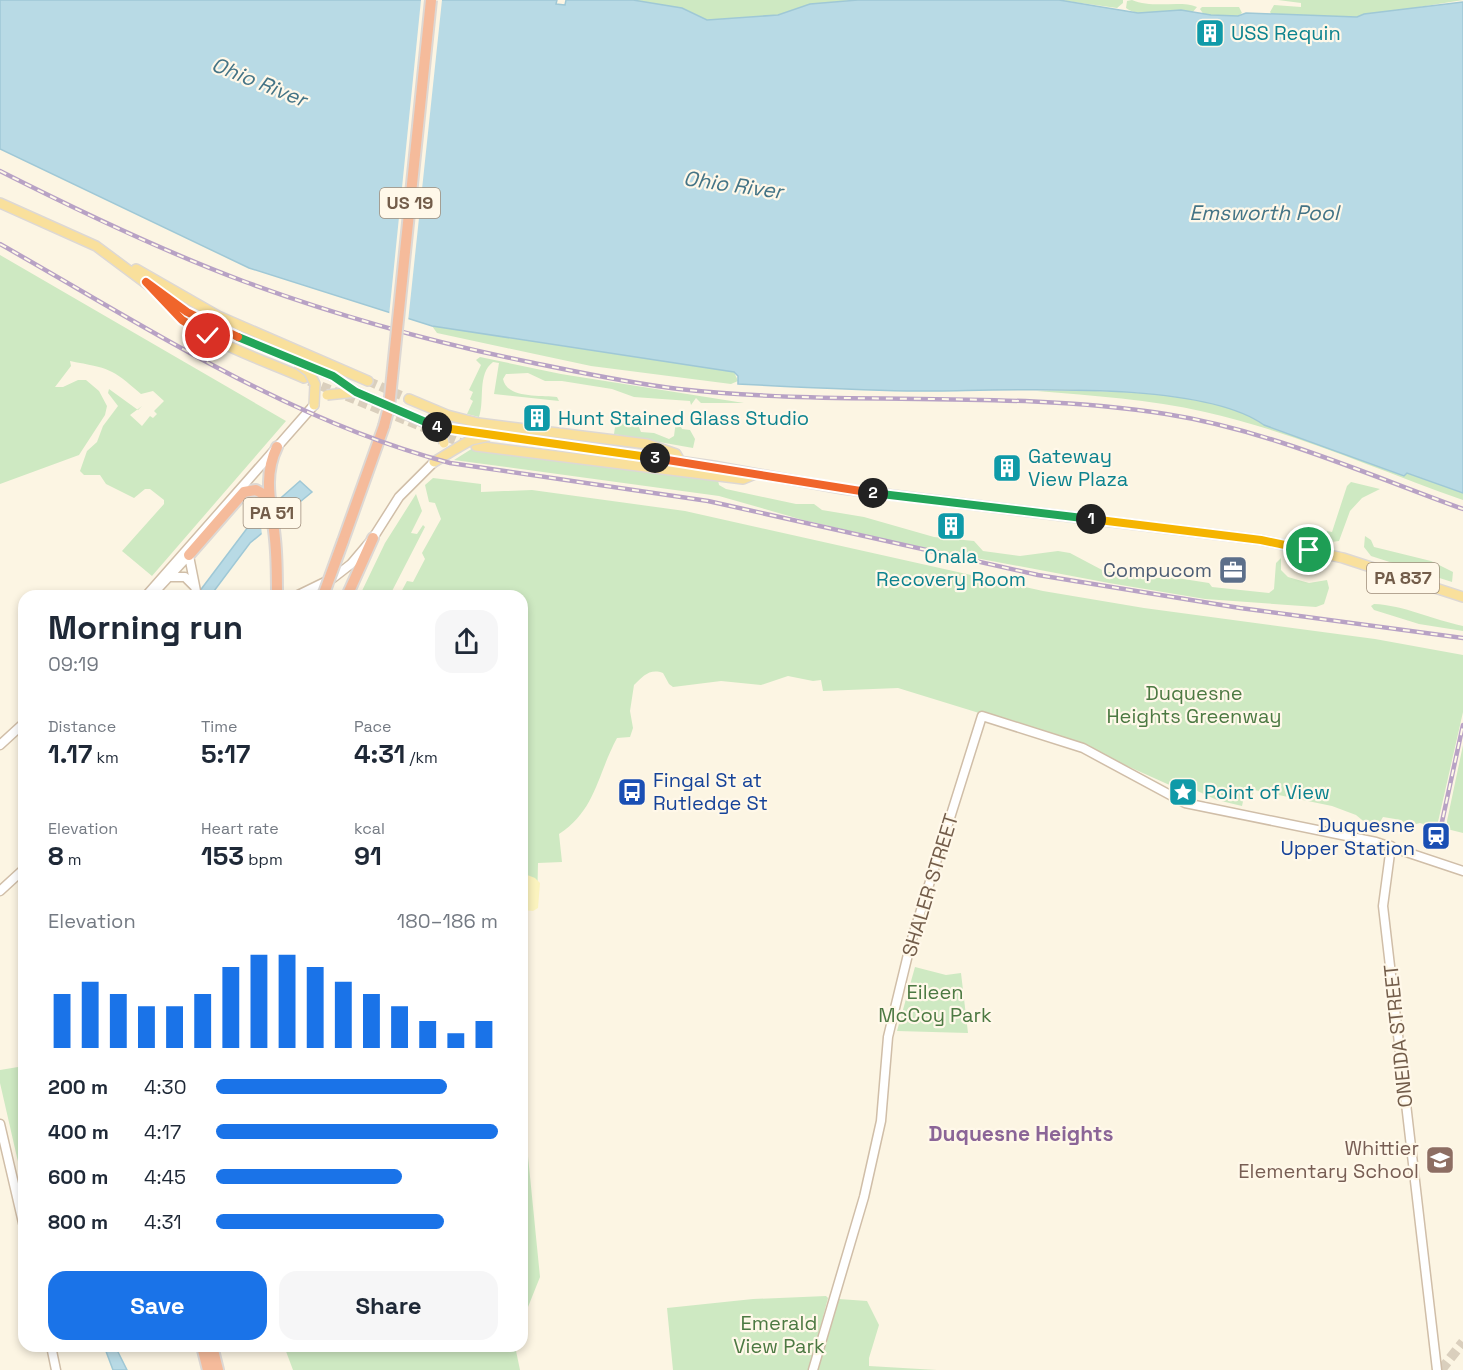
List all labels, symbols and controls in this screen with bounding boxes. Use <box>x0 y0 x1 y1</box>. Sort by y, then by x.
building icon: USS Requin <box>1194 17 1226 49</box>
place label: USS Requin <box>1231 20 1341 46</box>
water label: Ohio River <box>208 50 313 114</box>
water label: Ohio River <box>682 164 787 205</box>
road number: US 19 <box>380 188 440 218</box>
water label: Emsworth Pool <box>1189 199 1342 226</box>
pin <box>182 310 233 361</box>
icon: check <box>191 319 224 352</box>
building icon: Hunt Stained Glass Studio <box>521 402 553 434</box>
place label: Hunt Stained Glass Studio <box>558 405 809 431</box>
pin: 4 <box>422 412 452 442</box>
text: 4 <box>432 416 442 437</box>
pin: 3 <box>640 443 670 473</box>
place label: Gateway View Plaza <box>1028 443 1128 492</box>
text: 3 <box>650 447 660 468</box>
building icon: Gateway View Plaza <box>991 452 1023 484</box>
pin: 2 <box>858 478 888 508</box>
text: 2 <box>868 482 878 503</box>
road number: PA 51 <box>244 498 300 528</box>
pin: 1 <box>1076 504 1106 534</box>
text: 1 <box>1087 508 1095 529</box>
building icon: Onala Recovery Room <box>935 510 967 542</box>
pin <box>1283 524 1334 575</box>
icon: arrive <box>1292 533 1325 566</box>
place label: Onala Recovery Room <box>876 543 1026 592</box>
office icon: Compucom <box>1217 554 1249 586</box>
place label: Compucom <box>1103 557 1212 583</box>
road number: PA 837 <box>1367 563 1439 593</box>
text: Morning run <box>48 607 243 649</box>
button: share <box>435 610 498 673</box>
text: 09:19 <box>48 651 99 677</box>
park label: Duquesne Heights Greenway <box>1106 680 1282 729</box>
text: Distance <box>48 716 116 737</box>
text: Time <box>201 716 237 737</box>
text: Pace <box>354 716 391 737</box>
text: 1.17 <box>48 737 92 771</box>
text: 5:17 <box>201 737 251 771</box>
text: 4:31 <box>354 737 405 771</box>
text: km <box>92 747 119 768</box>
text: /km <box>405 747 438 768</box>
place label: Fingal St at Rutledge St <box>653 767 768 816</box>
bus stop icon: Fingal St at Rutledge St <box>616 776 648 808</box>
place icon: Point of View <box>1167 776 1199 808</box>
place label: Point of View <box>1204 779 1330 805</box>
street label: SHALER STREET <box>896 810 964 960</box>
place label: Duquesne Upper Station <box>1280 812 1415 861</box>
text: Elevation <box>48 818 118 839</box>
text: Heart rate <box>201 818 279 839</box>
text: kcal <box>354 818 385 839</box>
station icon: Duquesne Upper Station <box>1420 820 1452 852</box>
text: 8 <box>48 839 64 873</box>
text: 153 <box>201 839 244 873</box>
text: 91 <box>354 839 382 873</box>
text: m <box>64 849 81 870</box>
text: bpm <box>244 849 283 870</box>
text: Elevation <box>48 908 136 934</box>
text: 180–186 m <box>397 908 498 934</box>
street label: ONEIDA STREET <box>1378 963 1418 1109</box>
park label: Eileen McCoy Park <box>878 979 992 1028</box>
text: 200 m <box>48 1074 108 1100</box>
text: 4:30 <box>144 1074 186 1100</box>
text: 400 m <box>48 1119 109 1145</box>
text: 4:17 <box>144 1119 181 1145</box>
district label: Duquesne Heights <box>929 1120 1113 1147</box>
place label: Whittier Elementary School <box>1238 1135 1419 1184</box>
school or university icon: Whittier Elementary School <box>1424 1144 1456 1176</box>
text: 600 m <box>48 1164 108 1190</box>
text: 4:45 <box>144 1164 186 1190</box>
text: 800 m <box>48 1209 108 1235</box>
text: 4:31 <box>144 1209 182 1235</box>
button: Save <box>48 1271 267 1340</box>
button: Share <box>279 1271 498 1340</box>
park label: Emerald View Park <box>733 1310 825 1359</box>

